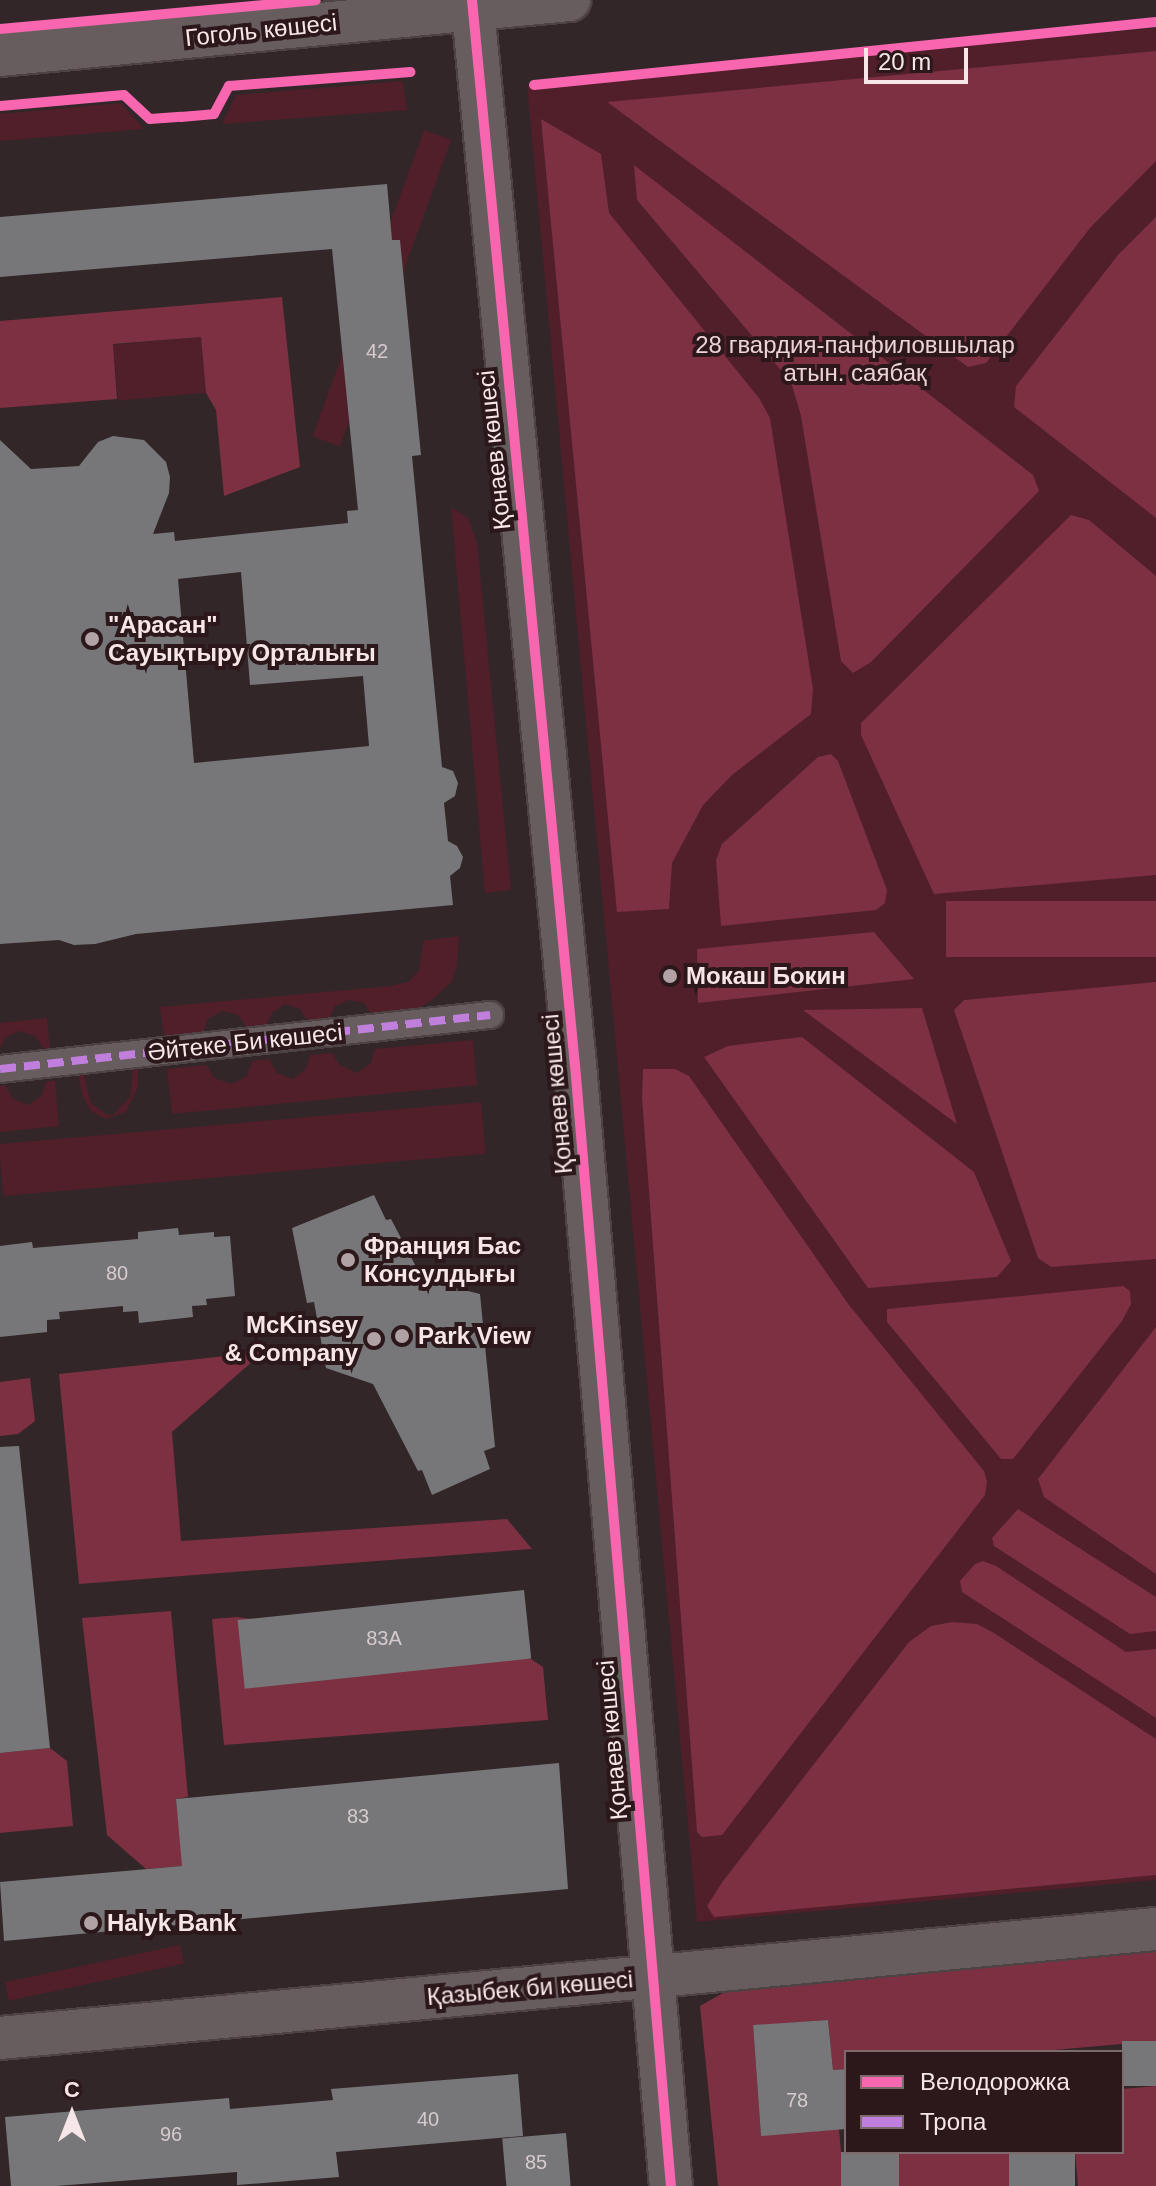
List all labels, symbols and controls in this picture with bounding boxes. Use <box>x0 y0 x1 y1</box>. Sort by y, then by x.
street label: Гоголь көшесі <box>184 8 338 52</box>
scale bar <box>868 32 972 82</box>
text: 20 m <box>878 48 931 75</box>
park label: 28 гвардия-панфиловшылар атын. саябақ <box>695 331 1015 387</box>
house number: 42 <box>366 339 388 363</box>
street label: Қонаев көшесі <box>471 369 517 531</box>
place label: "Арасан" Сауықтыру Орталығы <box>108 611 376 667</box>
marker: "Арасан" Сауықтыру Орталығы <box>83 630 101 648</box>
place label: Мокаш Бокин <box>686 962 846 990</box>
marker: Мокаш Бокин <box>661 967 679 985</box>
street label: Қонаев көшесі <box>536 1013 578 1175</box>
street label: Әйтеке Би көшесі <box>146 1017 344 1067</box>
place label: Франция Бас Консулдығы <box>364 1232 521 1288</box>
marker: Франция Бас Консулдығы <box>339 1251 357 1269</box>
house number: 80 <box>106 1261 128 1285</box>
place label: McKinsey & Company <box>225 1311 358 1367</box>
place label: Park View <box>418 1322 531 1350</box>
marker: Park View <box>393 1327 411 1345</box>
marker: McKinsey & Company <box>365 1330 383 1348</box>
house number: 83А <box>366 1626 402 1650</box>
street label: Қонаев көшесі <box>591 1659 633 1821</box>
house number: 83 <box>347 1804 369 1828</box>
place label: Halyk Bank <box>107 1909 236 1937</box>
marker: Halyk Bank <box>82 1914 100 1932</box>
street label: Қазыбек би көшесі <box>426 1965 634 2011</box>
legend <box>844 2050 1124 2154</box>
text: Велодорожка <box>920 2068 1070 2095</box>
north arrow <box>32 2074 112 2154</box>
text: С <box>64 2077 80 2102</box>
house number: 78 <box>786 2088 808 2112</box>
house number: 40 <box>417 2107 439 2131</box>
text: Тропа <box>920 2108 986 2135</box>
house number: 96 <box>160 2122 182 2146</box>
house number: 85 <box>525 2150 547 2174</box>

